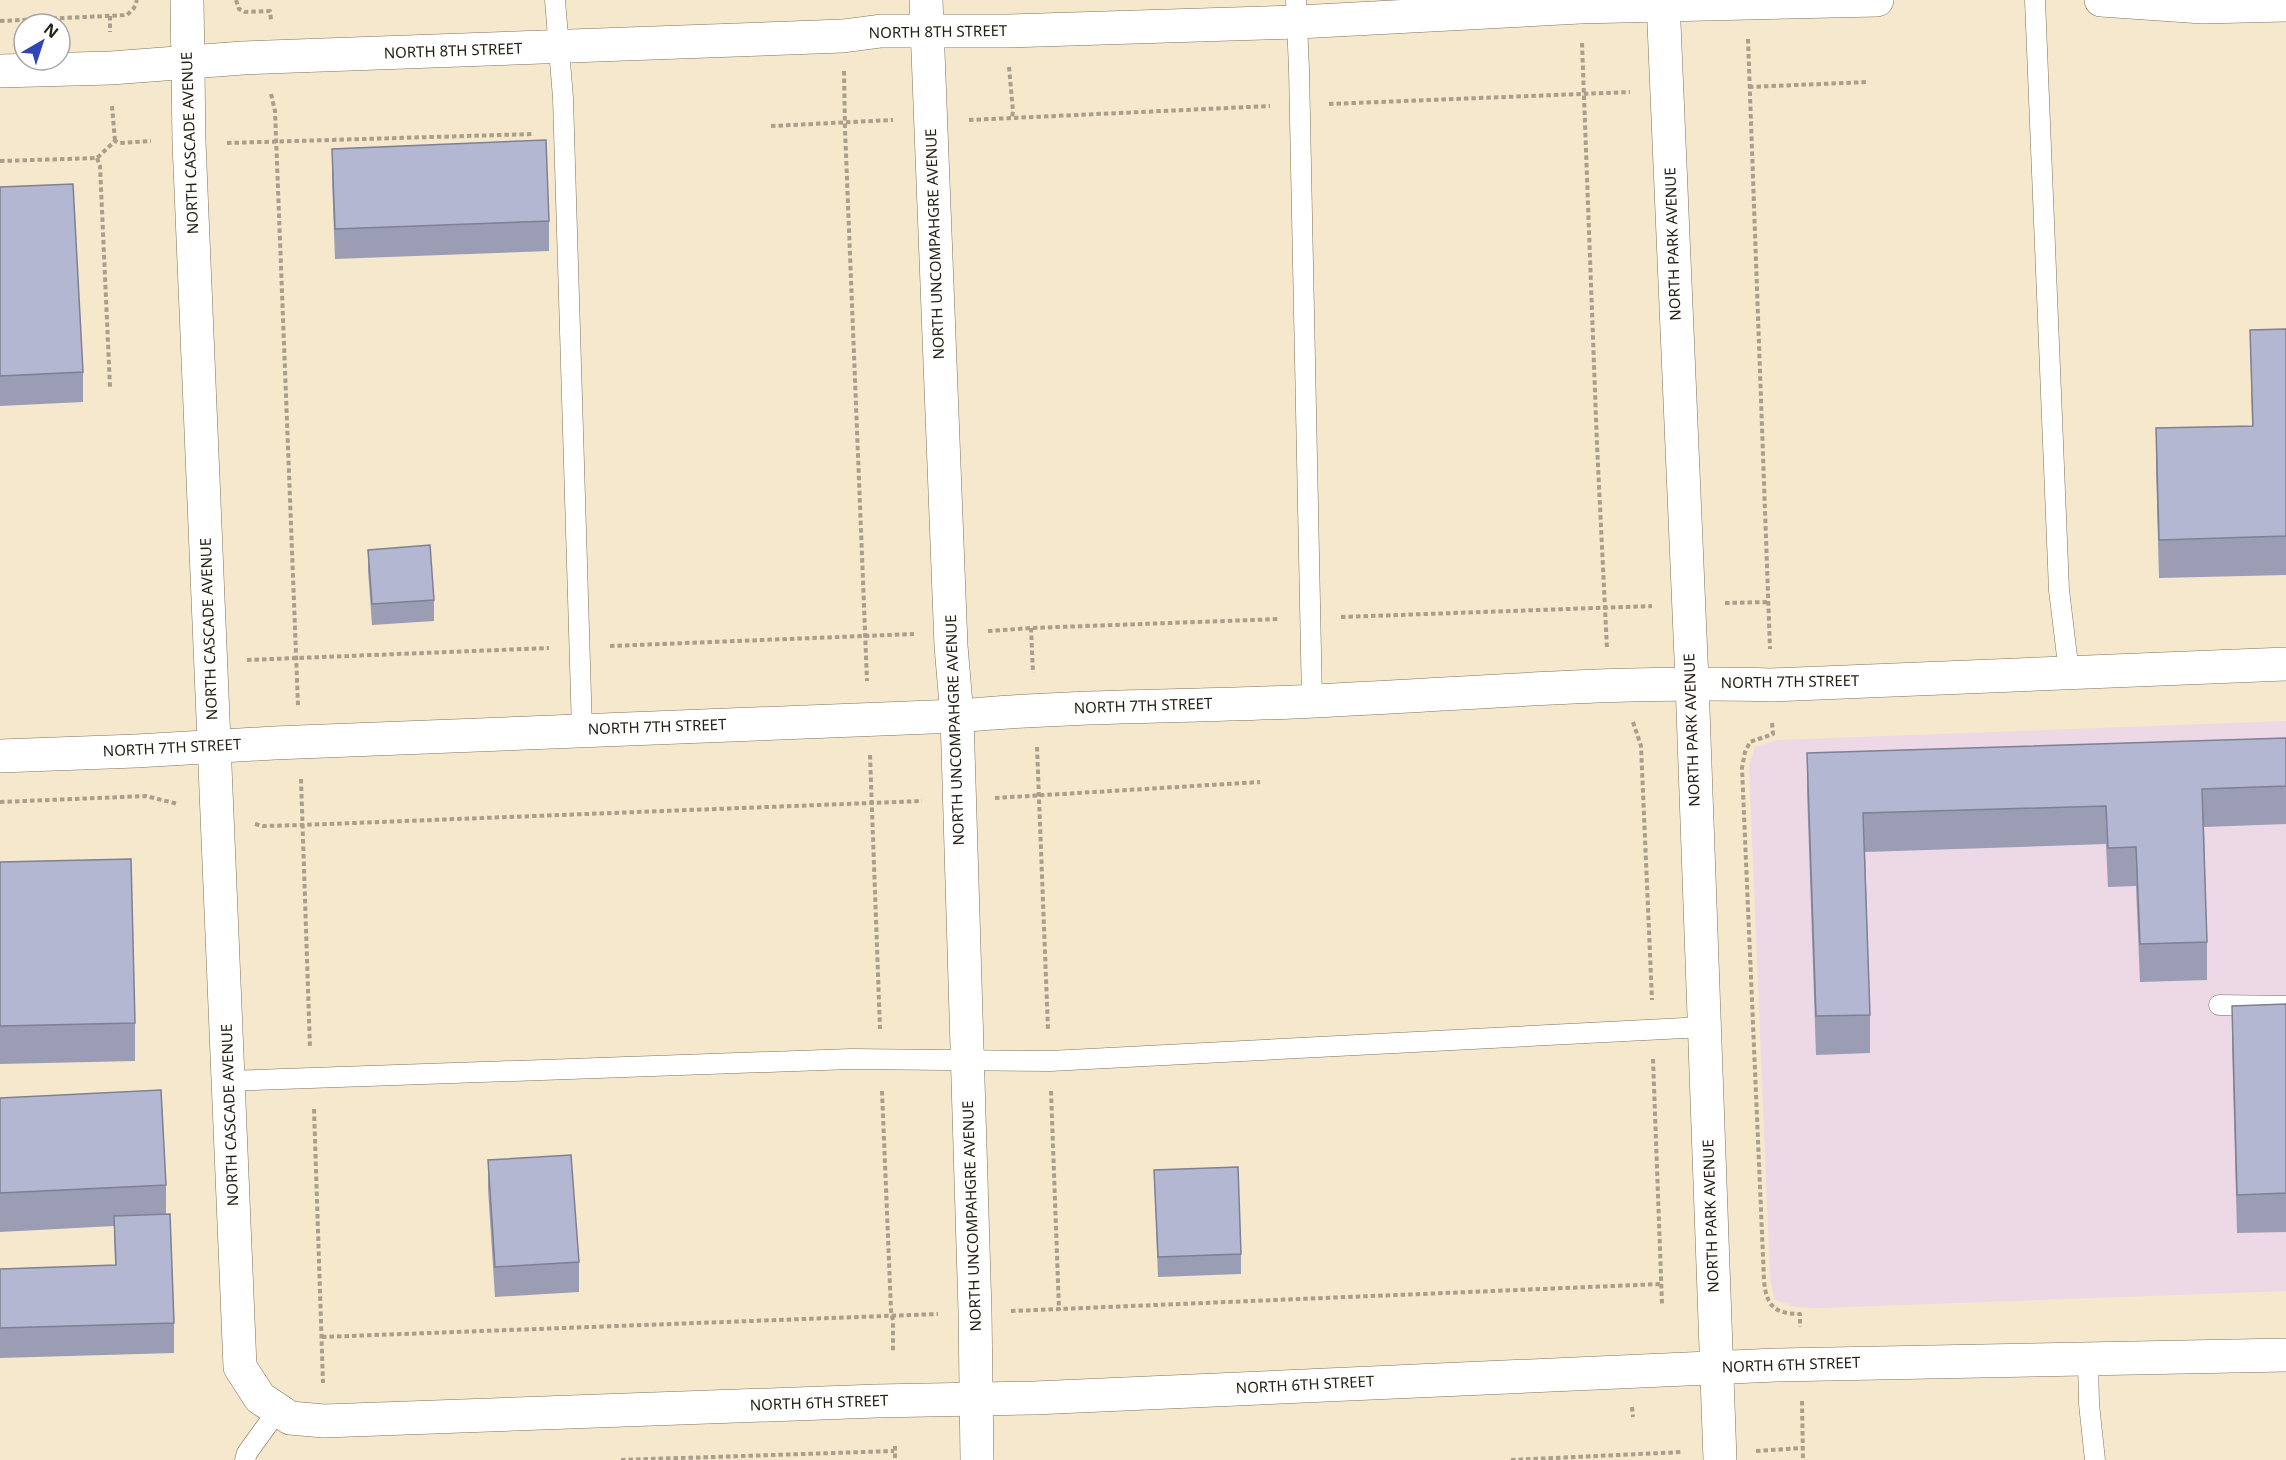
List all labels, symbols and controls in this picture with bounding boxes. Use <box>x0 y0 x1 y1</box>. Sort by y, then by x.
north arrow <box>12 12 72 72</box>
text: N <box>39 18 63 43</box>
street label: NORTH 8TH STREET <box>868 20 1008 42</box>
street label: NORTH 8TH STREET <box>383 38 523 62</box>
street label: NORTH CASCADE AVENUE <box>176 52 202 235</box>
street label: NORTH UNCOMPAHGRE AVENUE <box>920 128 948 360</box>
street label: NORTH PARK AVENUE <box>1659 167 1685 321</box>
street label: NORTH CASCADE AVENUE <box>195 538 221 721</box>
street label: NORTH UNCOMPAHGRE AVENUE <box>940 614 968 846</box>
street label: NORTH PARK AVENUE <box>1678 653 1704 807</box>
street label: NORTH 7TH STREET <box>1720 670 1860 692</box>
street label: NORTH 7TH STREET <box>1073 693 1213 717</box>
street label: NORTH 7TH STREET <box>587 714 727 738</box>
street label: NORTH 7TH STREET <box>102 733 242 761</box>
street label: NORTH CASCADE AVENUE <box>216 1024 242 1207</box>
street label: NORTH UNCOMPAHGRE AVENUE <box>957 1100 985 1332</box>
street label: NORTH PARK AVENUE <box>1697 1139 1723 1293</box>
street label: NORTH 6TH STREET <box>1721 1352 1861 1376</box>
street label: NORTH 6TH STREET <box>1235 1370 1375 1398</box>
street label: NORTH 6TH STREET <box>749 1390 889 1414</box>

